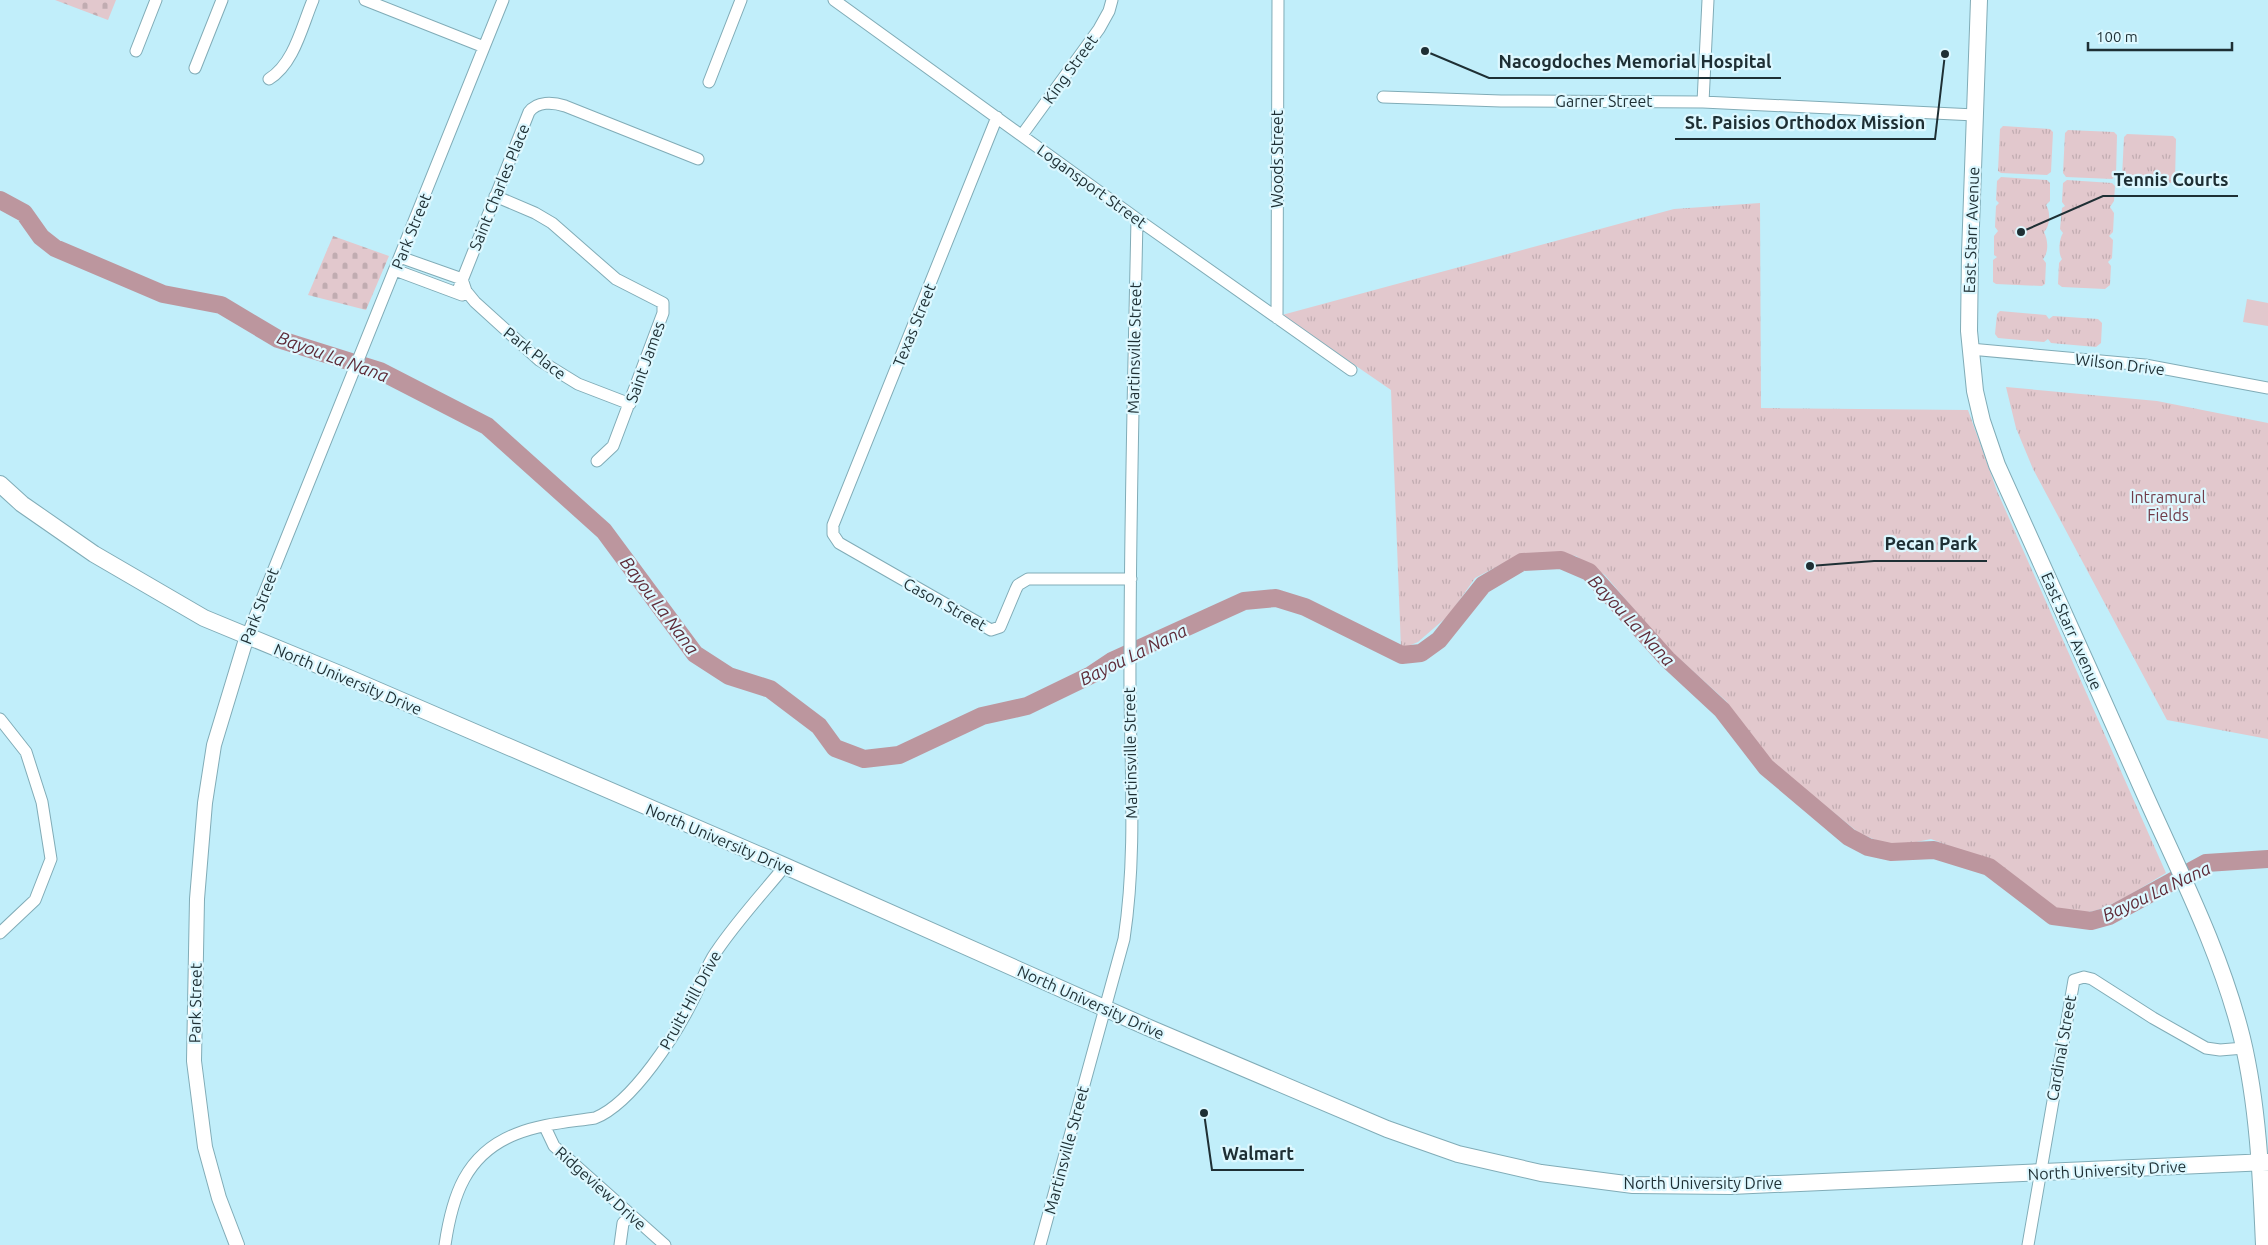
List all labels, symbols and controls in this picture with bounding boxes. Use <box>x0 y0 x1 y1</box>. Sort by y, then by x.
scale bar <box>2088 20 2232 52</box>
text: 100 m <box>2096 28 2138 45</box>
street label: King Street <box>1039 31 1101 107</box>
callout: Nacogdoches Memorial Hospital <box>1489 45 1781 78</box>
text: Nacogdoches Memorial Hospital <box>1499 51 1772 71</box>
street label: Garner Street <box>1555 92 1653 110</box>
callout: St. Paisios Orthodox Mission <box>1675 106 1935 139</box>
street label: Woods Street <box>1268 109 1286 208</box>
text: St. Paisios Orthodox Mission <box>1685 112 1925 132</box>
street label: Saint Charles Place <box>465 121 533 253</box>
street label: Logansport Street <box>1034 140 1151 232</box>
callout: Tennis Courts <box>2103 163 2238 196</box>
street label: East Starr Avenue <box>1960 166 1982 294</box>
text: Tennis Courts <box>2113 169 2229 189</box>
street label: Park Street <box>388 190 435 272</box>
street label: Texas Street <box>889 280 939 369</box>
street label: Martinsville Street <box>1124 281 1144 414</box>
street label: Saint James <box>622 319 668 405</box>
street label: Park Place <box>500 323 570 383</box>
water label: Bayou La Nana <box>275 327 392 385</box>
street label: Wilson Drive <box>2074 350 2166 378</box>
park label: Intramural Fields <box>2130 488 2206 524</box>
callout: Pecan Park <box>1874 528 1987 561</box>
text: Pecan Park <box>1885 533 1977 553</box>
water label: Bayou La Nana <box>617 552 703 658</box>
street label: Park Street <box>236 565 282 647</box>
street label: East Starr Avenue <box>2038 569 2106 693</box>
water label: Bayou La Nana <box>1585 570 1679 670</box>
street label: Cason Street <box>900 574 990 634</box>
water label: Bayou La Nana <box>1076 619 1190 689</box>
street label: North University Drive <box>271 640 425 718</box>
street label: Martinsville Street <box>1120 686 1140 819</box>
street label: North University Drive <box>643 800 797 878</box>
water label: Bayou La Nana <box>2099 857 2213 925</box>
street label: Pruitt Hill Drive <box>656 948 724 1052</box>
street label: North University Drive <box>1015 961 1167 1043</box>
street label: Park Street <box>185 962 205 1043</box>
street label: Cardinal Street <box>2043 993 2079 1102</box>
street label: Martinsville Street <box>1040 1083 1092 1216</box>
callout: Walmart <box>1212 1137 1304 1170</box>
street label: Ridgeview Drive <box>552 1143 650 1233</box>
text: Walmart <box>1222 1143 1294 1163</box>
street label: North University Drive <box>2027 1157 2187 1183</box>
street label: North University Drive <box>1624 1174 1782 1192</box>

